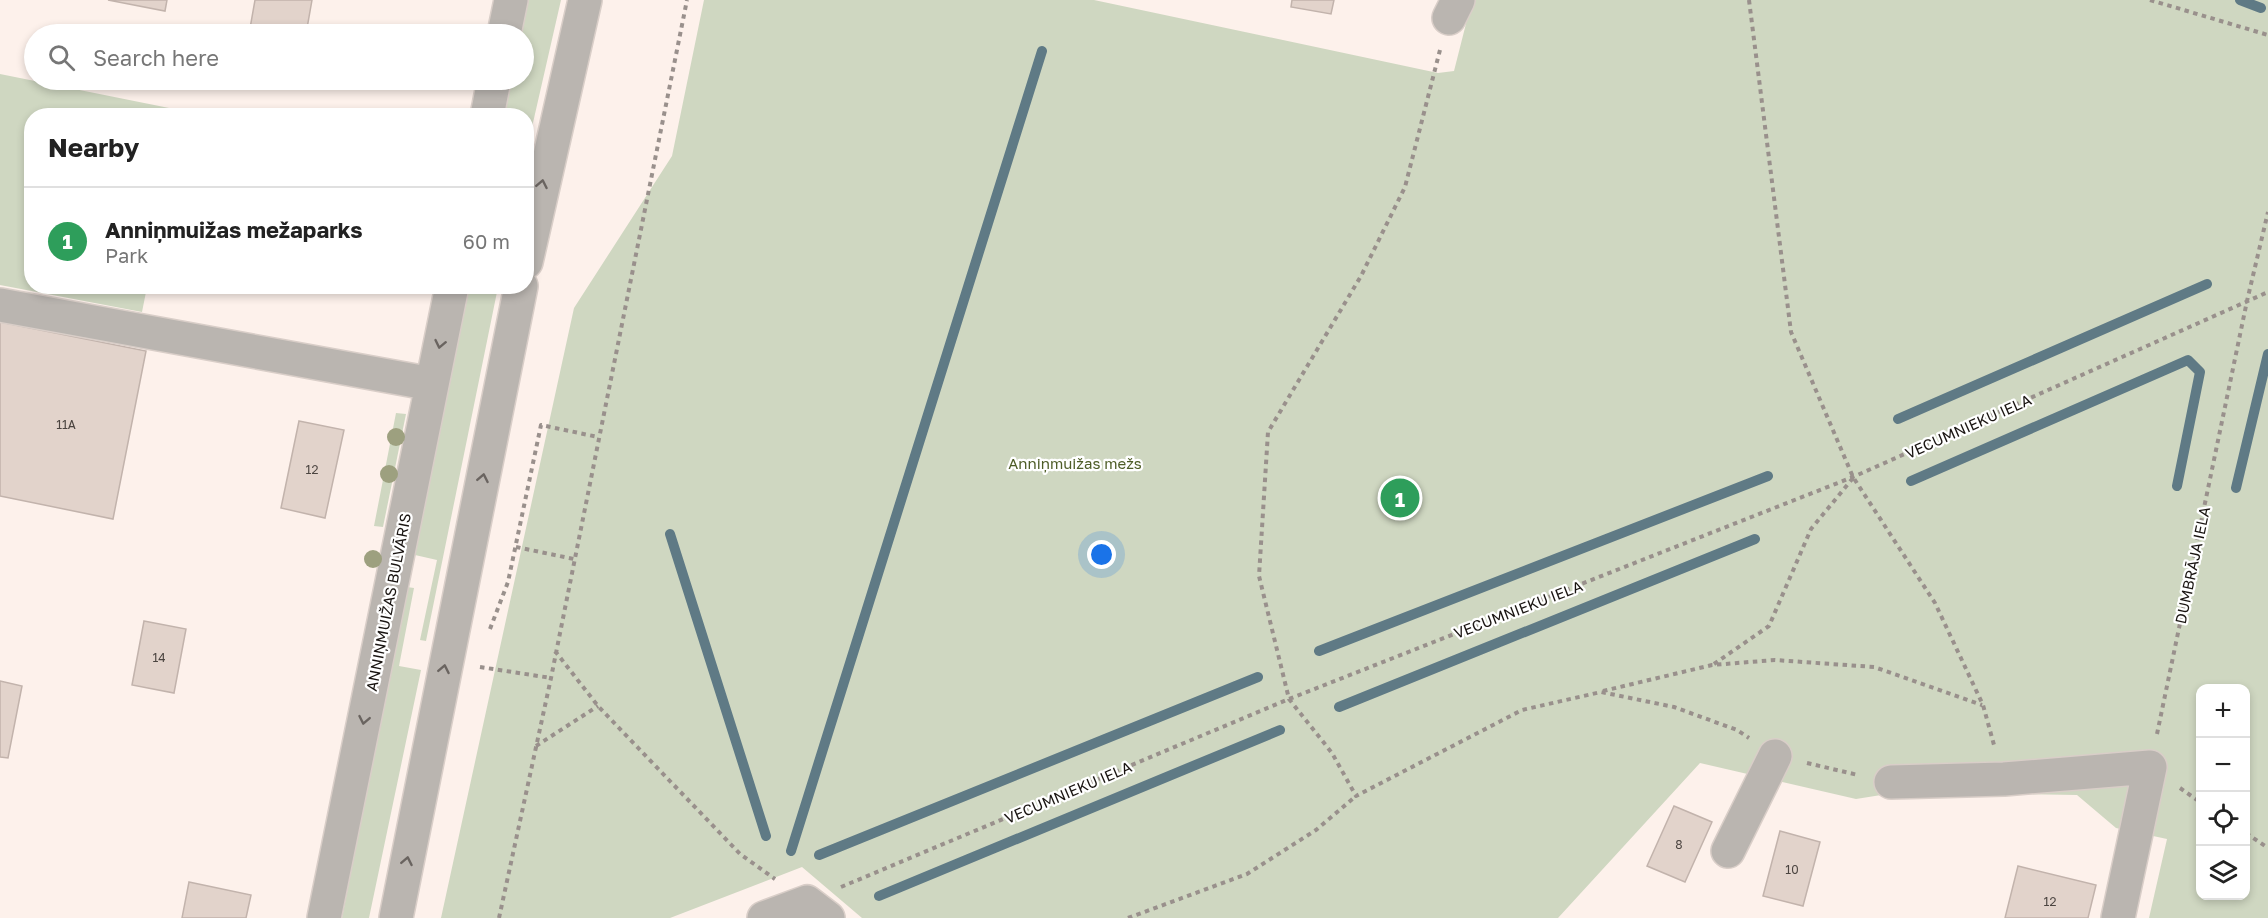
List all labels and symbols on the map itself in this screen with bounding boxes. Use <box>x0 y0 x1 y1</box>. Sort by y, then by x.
one-way arrow <box>535 179 548 189</box>
one-way arrow <box>434 339 447 349</box>
street label: VECUMNIEKU IELA <box>1902 390 2034 462</box>
house number: 11A <box>56 417 76 432</box>
park label: Anniņmuižas mežs <box>1008 454 1142 473</box>
house number: 12 <box>306 462 318 477</box>
one-way arrow <box>475 473 488 483</box>
pin: 1 <box>1380 476 1420 520</box>
street label: DUMBRĀJA IELA <box>2171 505 2213 625</box>
street label: ANNIŅMUIŽAS BULVĀRIS <box>362 511 415 693</box>
your location <box>1087 540 1116 569</box>
street label: VECUMNIEKU IELA <box>1451 576 1585 642</box>
house number: 14 <box>152 650 166 665</box>
one-way arrow <box>437 664 450 674</box>
one-way arrow <box>358 715 371 725</box>
street label: VECUMNIEKU IELA <box>1002 757 1134 827</box>
house number: 8 <box>1675 837 1683 852</box>
one-way arrow <box>400 856 413 866</box>
house number: 10 <box>1785 862 1799 877</box>
house number: 12 <box>2044 894 2056 909</box>

